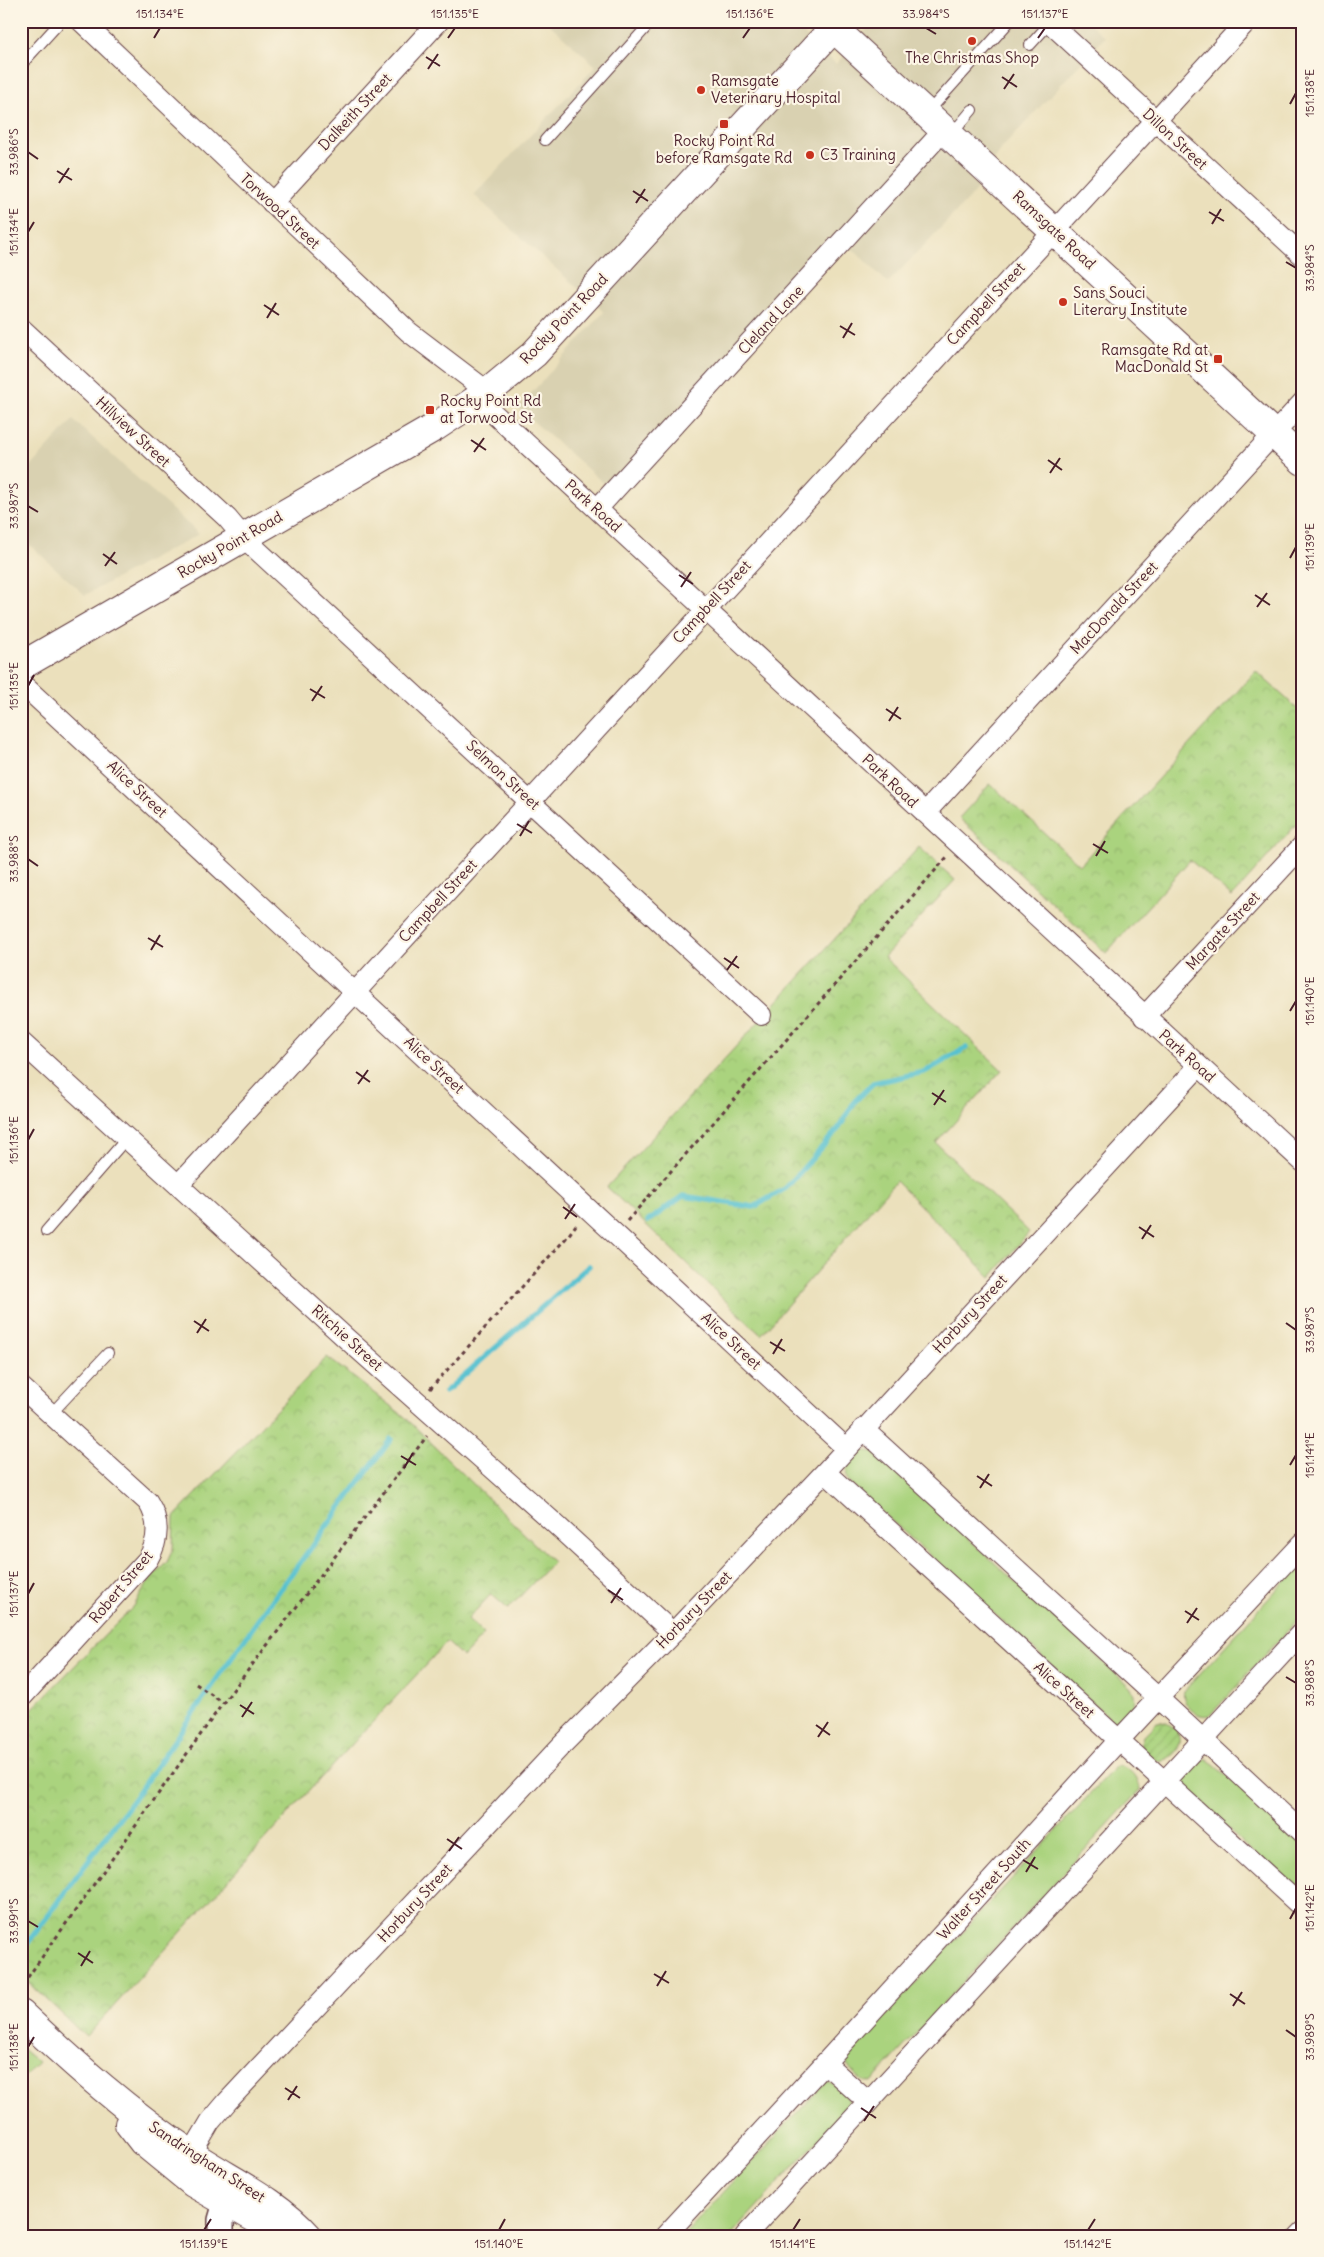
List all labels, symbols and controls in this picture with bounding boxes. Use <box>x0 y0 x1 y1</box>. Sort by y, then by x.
text: 151.134°E <box>136 6 184 21</box>
text: 151.135°E <box>431 6 479 21</box>
text: 151.136°E <box>726 6 774 21</box>
text: 33.984°S <box>902 6 950 21</box>
text: 151.137°E <box>1022 6 1068 21</box>
marker: The Christmas Shop <box>966 35 978 47</box>
place label: The Christmas Shop <box>905 48 1039 67</box>
street label: Dalkeith Street <box>314 69 395 154</box>
text: 151.138°E <box>1302 69 1317 117</box>
place label: Ramsgate Veterinary Hospital <box>711 71 841 107</box>
marker: Ramsgate Veterinary Hospital <box>695 84 707 96</box>
street label: Dillon Street <box>1139 104 1212 173</box>
marker: Rocky Point Rd before Ramsgate Rd <box>718 118 730 130</box>
text: 33.986°S <box>6 128 21 176</box>
place label: Rocky Point Rd before Ramsgate Rd <box>656 131 792 167</box>
place label: C3 Training <box>820 145 896 164</box>
marker: C3 Training <box>804 149 816 161</box>
street label: Torwood Street <box>236 169 324 253</box>
street label: Ramsgate Road <box>1009 186 1100 273</box>
text: 151.134°E <box>6 208 21 256</box>
text: 33.984°S <box>1302 244 1317 292</box>
street label: Campbell Street <box>942 258 1029 349</box>
street label: Rocky Point Road <box>516 269 612 368</box>
street label: Cleland Lane <box>734 281 807 358</box>
place label: Sans Souci Literary Institute <box>1073 283 1187 319</box>
marker: Sans Souci Literary Institute <box>1057 296 1069 308</box>
place label: Ramsgate Rd at MacDonald St <box>1101 340 1208 376</box>
marker: Ramsgate Rd at MacDonald St <box>1212 353 1224 365</box>
place label: Rocky Point Rd at Torwood St <box>440 391 541 427</box>
street label: Hillview Street <box>92 392 175 471</box>
marker: Rocky Point Rd at Torwood St <box>424 404 436 416</box>
street label: Park Road <box>561 475 626 536</box>
text: 33.987°S <box>6 482 21 529</box>
street label: Rocky Point Road <box>174 507 286 582</box>
text: 151.139°E <box>1302 523 1317 571</box>
street label: Campbell Street <box>668 556 755 647</box>
street label: MacDonald Street <box>1066 557 1162 658</box>
text: 151.135°E <box>6 662 21 710</box>
street label: Selmon Street <box>463 736 544 814</box>
street label: Park Road <box>858 750 922 811</box>
street label: Alice Street <box>103 756 171 821</box>
text: 33.988°S <box>6 835 21 883</box>
street label: Campbell Street <box>394 855 481 946</box>
street label: Margate Street <box>1182 888 1264 974</box>
text: 151.140°E <box>1302 976 1317 1026</box>
street label: Park Road <box>1155 1025 1220 1086</box>
street label: Alice Street <box>400 1032 468 1097</box>
text: 151.136°E <box>6 1116 21 1164</box>
street label: Horbury Street <box>928 1270 1011 1357</box>
street label: Ritchie Street <box>308 1301 387 1375</box>
text: 33.987°S <box>1302 1306 1317 1353</box>
street label: Alice Street <box>697 1308 765 1373</box>
text: 151.141°E <box>1302 1432 1317 1478</box>
street label: Robert Street <box>85 1546 156 1627</box>
street label: Horbury Street <box>652 1567 735 1652</box>
text: 151.137°E <box>6 1571 21 1617</box>
street label: Alice Street <box>1030 1657 1099 1722</box>
text: 33.988°S <box>1302 1659 1317 1707</box>
street label: Walter Street South <box>933 1834 1035 1944</box>
street label: Horbury Street <box>373 1859 456 1946</box>
text: 151.142°E <box>1302 1884 1317 1932</box>
text: 33.991°S <box>6 1898 21 1944</box>
text: 33.989°S <box>1302 2013 1317 2061</box>
text: 151.138°E <box>6 2023 21 2071</box>
street label: Sandringham Street <box>146 2117 269 2206</box>
text: 151.139°E <box>180 2236 228 2251</box>
text: 151.140°E <box>474 2236 524 2251</box>
text: 151.141°E <box>770 2236 816 2251</box>
text: 151.142°E <box>1064 2236 1112 2251</box>

